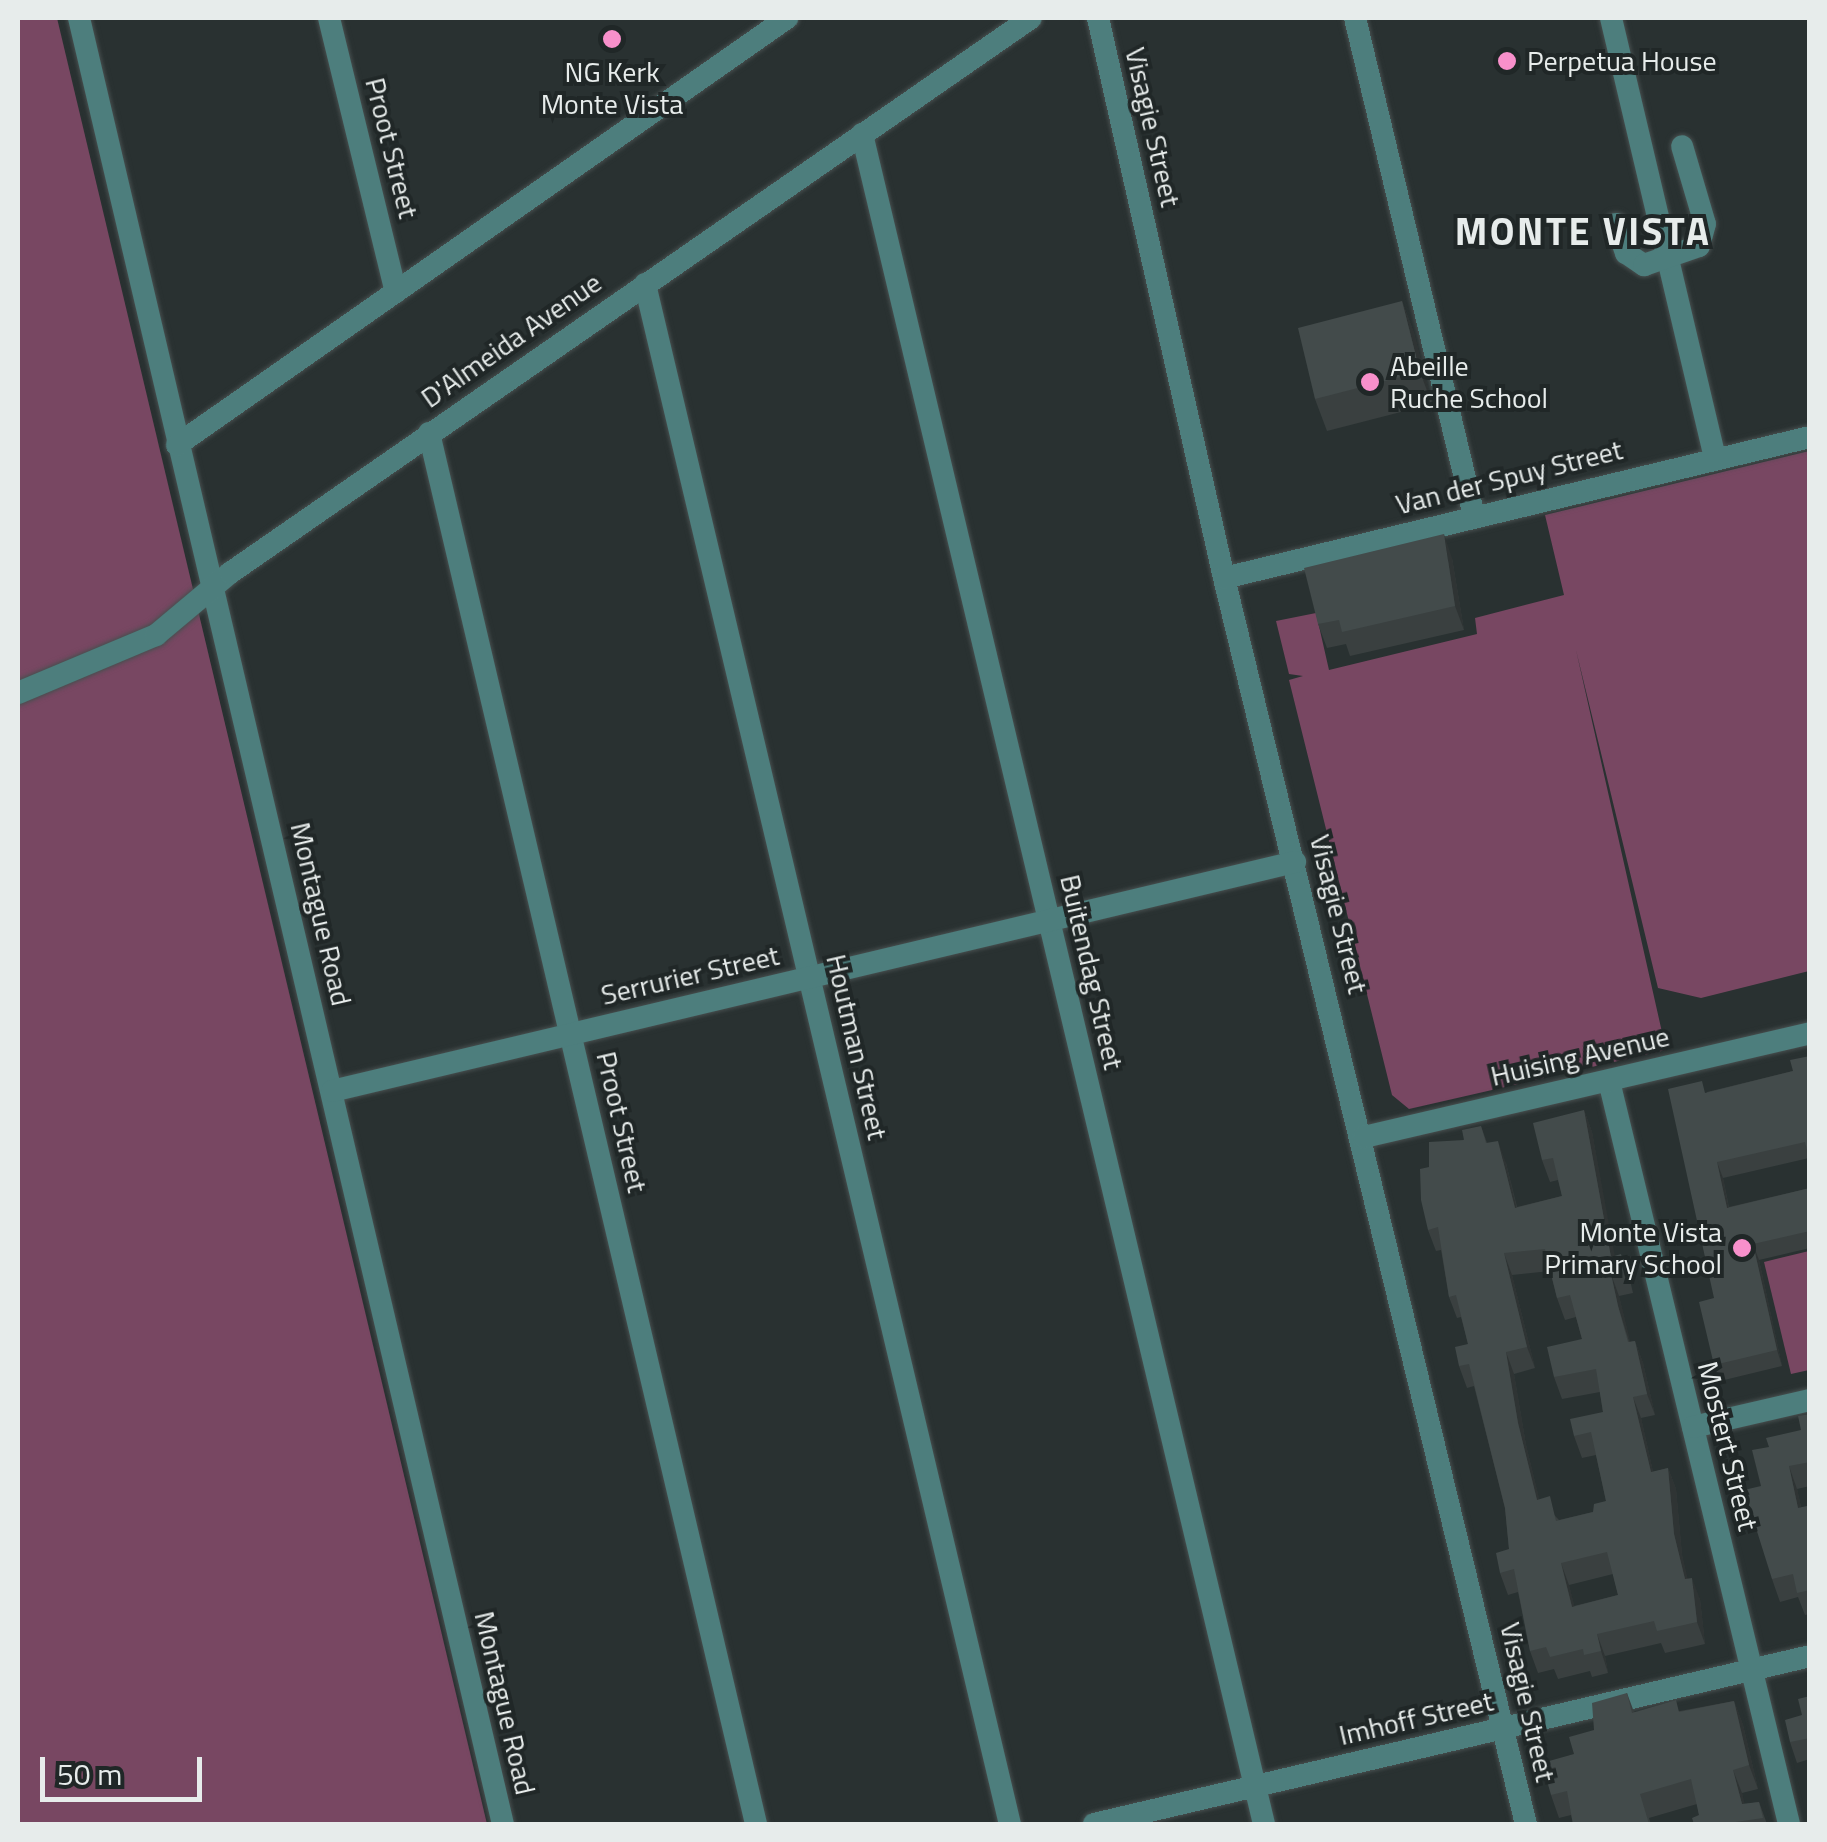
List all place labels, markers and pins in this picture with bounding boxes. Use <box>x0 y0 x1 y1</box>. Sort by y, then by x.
marker: NG Kerk Monte Vista <box>601 28 623 50</box>
place label: Perpetua House <box>1527 44 1717 78</box>
marker: Perpetua House <box>1496 50 1518 72</box>
place label: NG Kerk Monte Vista <box>541 55 683 121</box>
place label: Abeille Ruche School <box>1390 349 1548 415</box>
marker: Abeille Ruche School <box>1359 371 1381 393</box>
place label: Monte Vista Primary School <box>1544 1215 1722 1281</box>
marker: Monte Vista Primary School <box>1731 1237 1753 1259</box>

